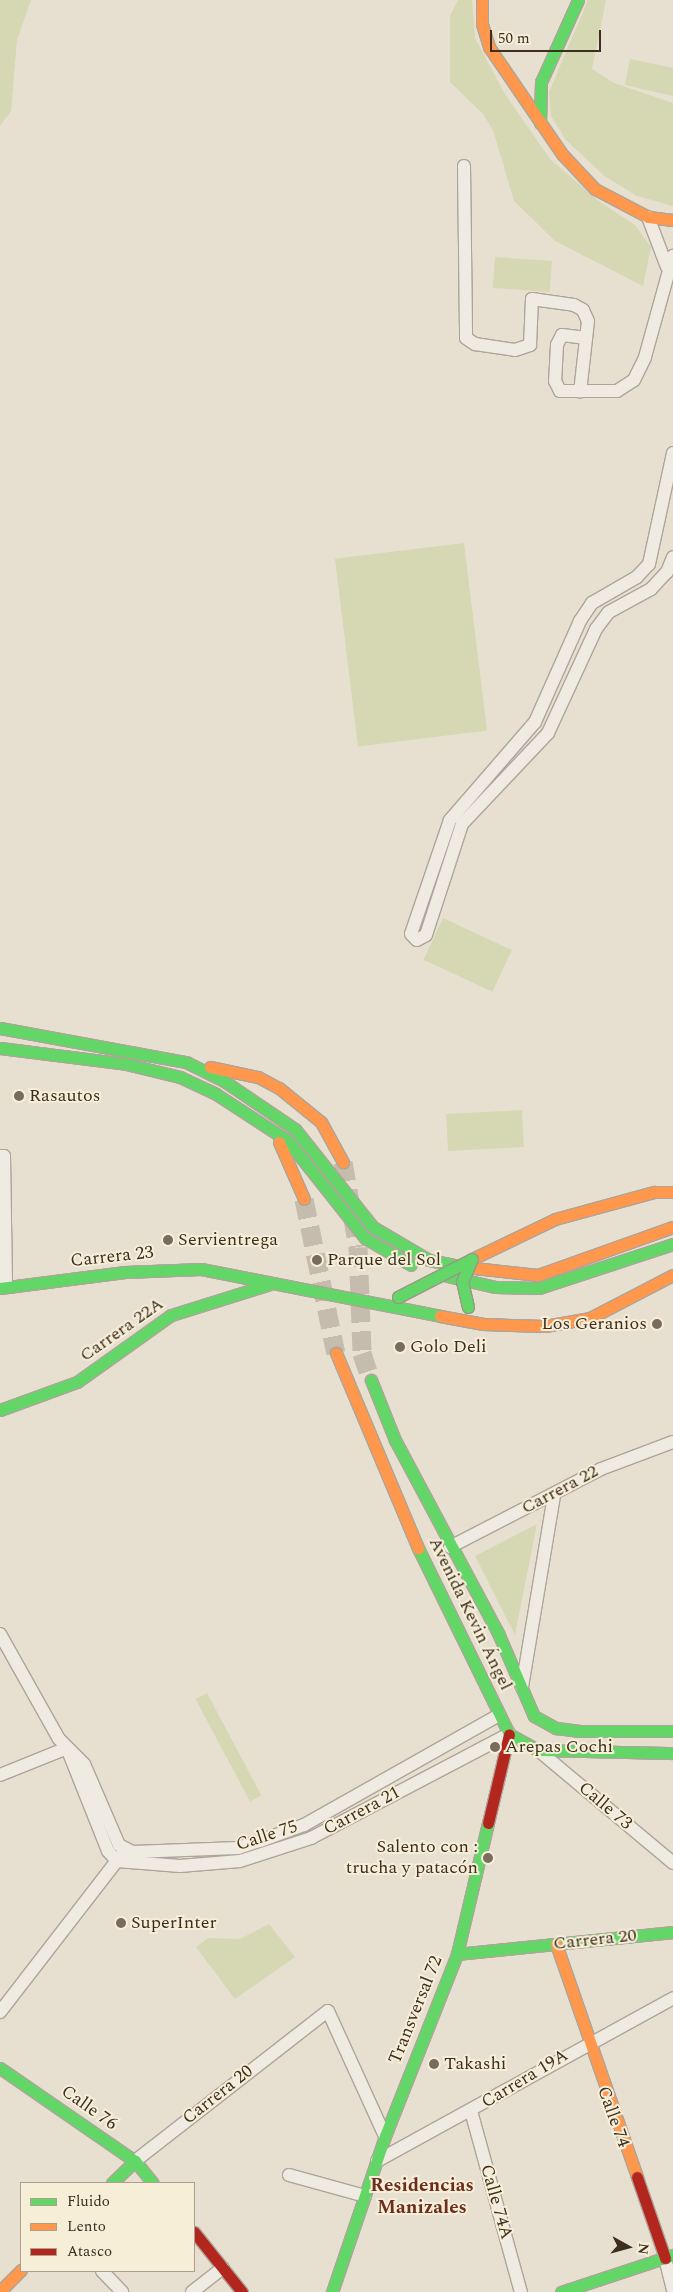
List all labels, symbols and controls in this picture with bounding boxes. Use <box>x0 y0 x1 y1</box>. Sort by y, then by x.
scale bar <box>493 20 604 52</box>
text: 50 m <box>498 27 530 50</box>
place label: Rasautos <box>29 1085 100 1107</box>
marker: Rasautos <box>13 1090 25 1102</box>
place label: Servientrega <box>178 1229 278 1251</box>
marker: Servientrega <box>162 1234 174 1246</box>
street label: Carrera 23 <box>69 1242 155 1272</box>
place label: Parque del Sol <box>327 1249 441 1271</box>
marker: Parque del Sol <box>311 1254 323 1266</box>
street label: Carrera 22A <box>76 1293 168 1367</box>
place label: Los Geranios <box>541 1313 647 1335</box>
marker: Los Geranios <box>651 1318 663 1330</box>
place label: Golo Deli <box>410 1336 487 1358</box>
marker: Golo Deli <box>394 1341 406 1353</box>
street label: Carrera 22 <box>518 1461 602 1519</box>
street label: Avenida Kevin Ángel <box>424 1534 516 1694</box>
place label: Arepas Cochi <box>505 1736 613 1758</box>
marker: Arepas Cochi <box>489 1741 501 1753</box>
street label: Calle 73 <box>574 1777 636 1835</box>
street label: Carrera 21 <box>320 1782 404 1840</box>
street label: Calle 75 <box>233 1816 301 1856</box>
place label: Salento con : trucha y patacón <box>346 1837 478 1880</box>
marker: Salento con : trucha y patacón <box>482 1852 494 1864</box>
place label: SuperInter <box>131 1912 217 1934</box>
marker: SuperInter <box>115 1917 127 1929</box>
street label: Carrera 20 <box>552 1925 638 1955</box>
street label: Transversal 72 <box>384 1953 448 2067</box>
street label: Carrera 19A <box>478 2045 572 2113</box>
place label: Takashi <box>444 2053 506 2075</box>
marker: Takashi <box>428 2058 440 2070</box>
street label: Carrera 20 <box>178 2061 258 2129</box>
street label: Calle 76 <box>57 2081 121 2135</box>
street label: Calle 74 <box>592 2083 634 2151</box>
street label: Calle 74A <box>475 2162 517 2242</box>
district label: Residencias Manizales <box>370 2175 474 2219</box>
legend <box>20 2182 195 2272</box>
text: Fluido <box>67 2190 110 2213</box>
text: Lento <box>67 2215 106 2238</box>
north arrow <box>603 2222 653 2272</box>
text: Atasco <box>67 2240 112 2263</box>
text: N <box>632 2242 655 2256</box>

